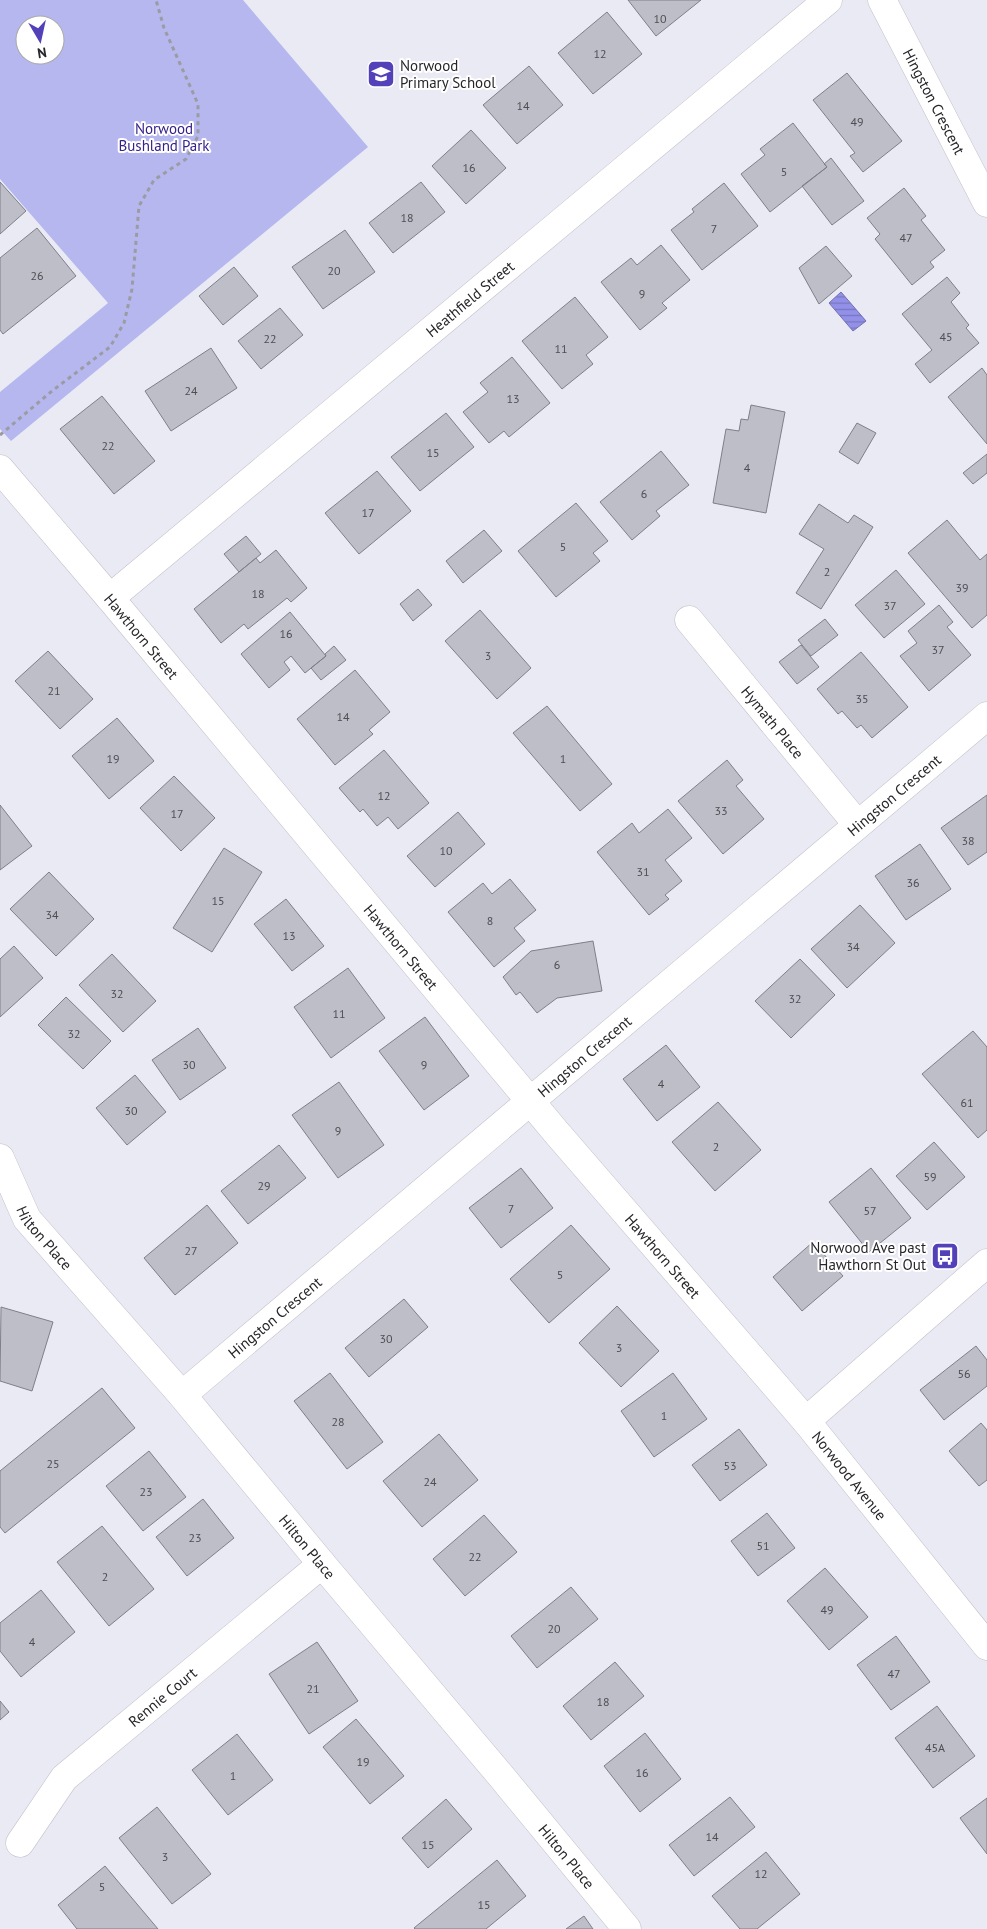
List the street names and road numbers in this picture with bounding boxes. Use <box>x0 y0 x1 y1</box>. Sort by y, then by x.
street label: Hingston Crescent <box>899 45 970 157</box>
street label: Heathfield Street <box>422 256 518 341</box>
street label: Hawthorn Street <box>101 589 183 683</box>
street label: Hymath Place <box>737 682 808 762</box>
street label: Hingston Crescent <box>843 750 944 840</box>
street label: Hawthorn Street <box>360 900 442 993</box>
street label: Hingston Crescent <box>533 1011 635 1101</box>
street label: Hilton Place <box>13 1203 77 1274</box>
street label: Hawthorn Street <box>621 1210 705 1302</box>
street label: Hingston Crescent <box>224 1272 325 1362</box>
street label: Norwood Avenue <box>808 1427 891 1524</box>
street label: Hilton Place <box>275 1510 340 1583</box>
street label: Rennie Court <box>124 1663 200 1730</box>
street label: Hilton Place <box>535 1820 599 1892</box>

